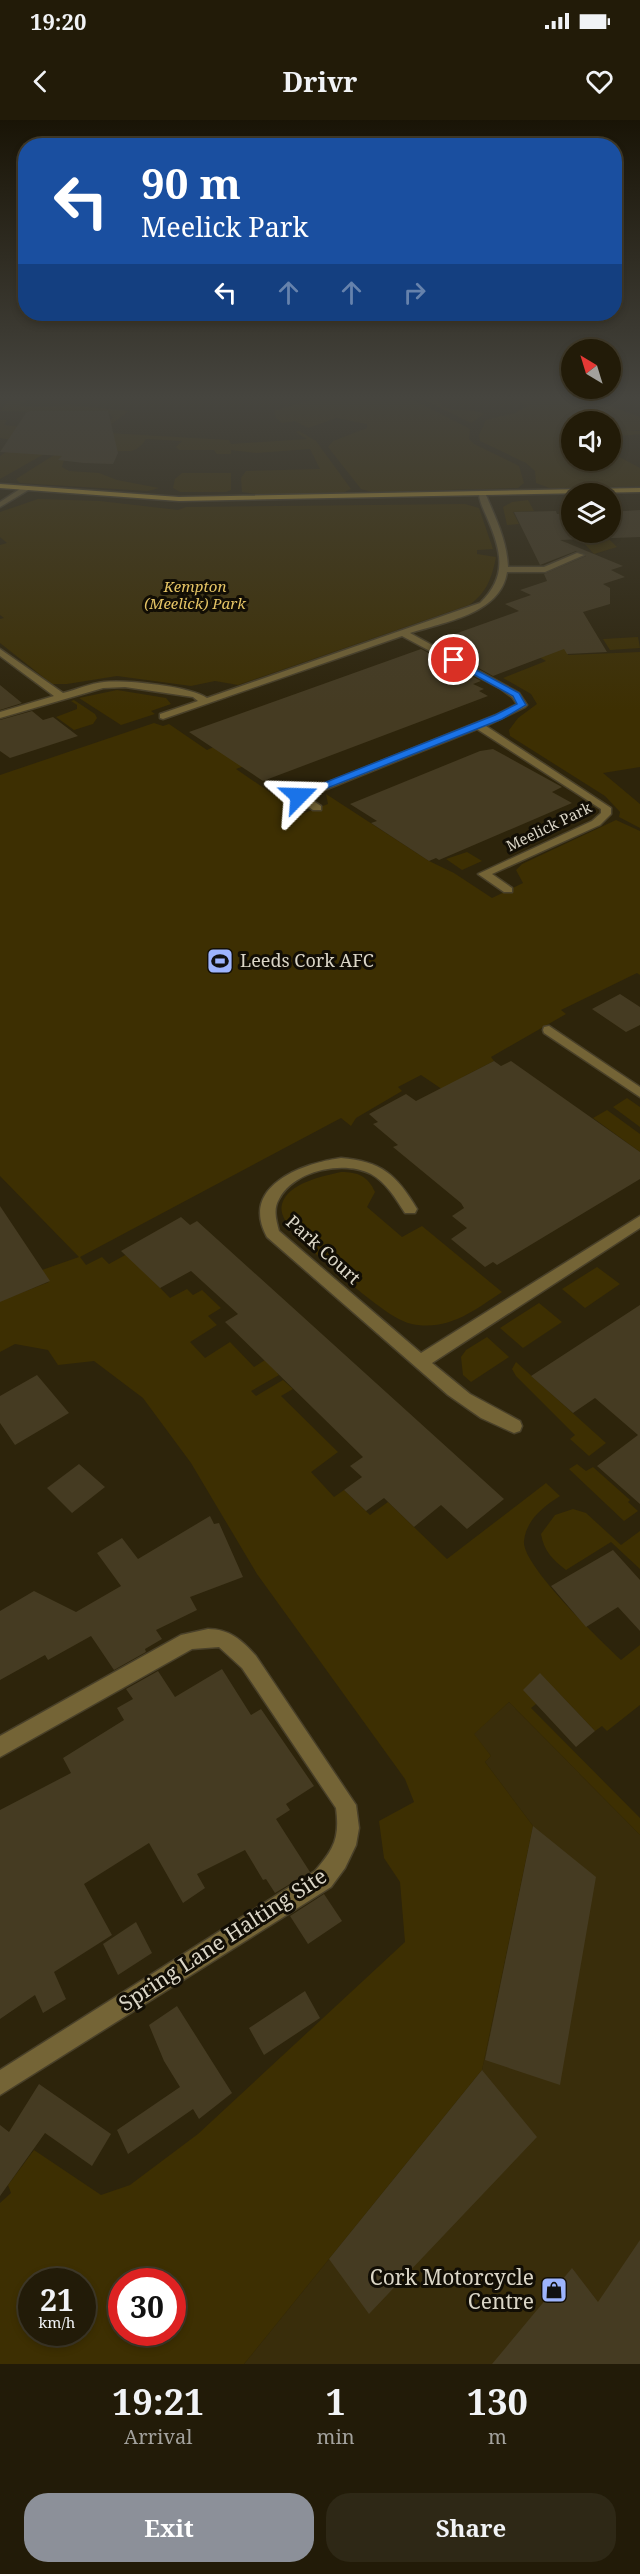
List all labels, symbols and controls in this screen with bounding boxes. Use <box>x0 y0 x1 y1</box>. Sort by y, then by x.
text: 19:20 <box>30 6 86 36</box>
text: Drivr <box>283 63 357 100</box>
icon: back <box>24 65 57 98</box>
icon: heart <box>583 65 616 98</box>
text: 90 m <box>141 154 241 211</box>
icon: left <box>42 162 120 240</box>
text: Meelick Park <box>141 208 308 245</box>
icon: left <box>209 276 242 309</box>
icon: ahead <box>272 276 305 309</box>
icon: ahead <box>335 276 368 309</box>
icon: right <box>398 276 431 309</box>
north arrow <box>561 339 621 399</box>
map controls <box>561 339 621 543</box>
button: sound <box>561 411 621 471</box>
button: layers <box>561 483 621 543</box>
park label: Kempton (Meelick) Park <box>144 576 246 613</box>
pin <box>428 634 479 685</box>
icon: arrive <box>437 643 470 676</box>
position arrow <box>267 764 331 828</box>
street label: Meelick Park <box>502 797 595 855</box>
sports icon: Leeds Cork AFC <box>205 946 235 976</box>
place label: Leeds Cork AFC <box>240 948 374 972</box>
street label: Park Court <box>281 1209 366 1289</box>
street label: Spring Lane Halting Site <box>113 1861 332 2017</box>
place label: Cork Motorcycle Centre <box>370 2263 534 2315</box>
speed limit sign: 30 <box>108 2268 186 2346</box>
shop icon: Cork Motorcycle Centre <box>539 2275 569 2305</box>
text: 21 <box>40 2279 74 2320</box>
text: km/h <box>39 2312 75 2332</box>
text: 19:21 <box>112 2377 204 2426</box>
text: 1 <box>325 2377 346 2426</box>
text: 130 <box>467 2377 528 2426</box>
text: Arrival <box>124 2423 192 2450</box>
text: min <box>317 2423 355 2450</box>
text: m <box>488 2423 507 2450</box>
button: Exit <box>24 2493 314 2562</box>
button: Share <box>326 2493 616 2562</box>

